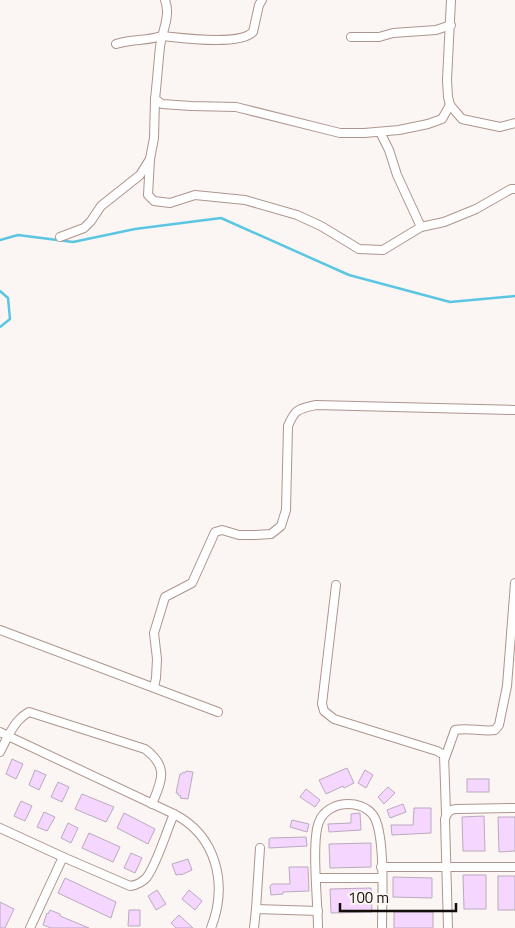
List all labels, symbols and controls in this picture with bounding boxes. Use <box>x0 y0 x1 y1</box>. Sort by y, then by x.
scale bar <box>340 880 456 912</box>
text: 100 m <box>348 886 389 909</box>

